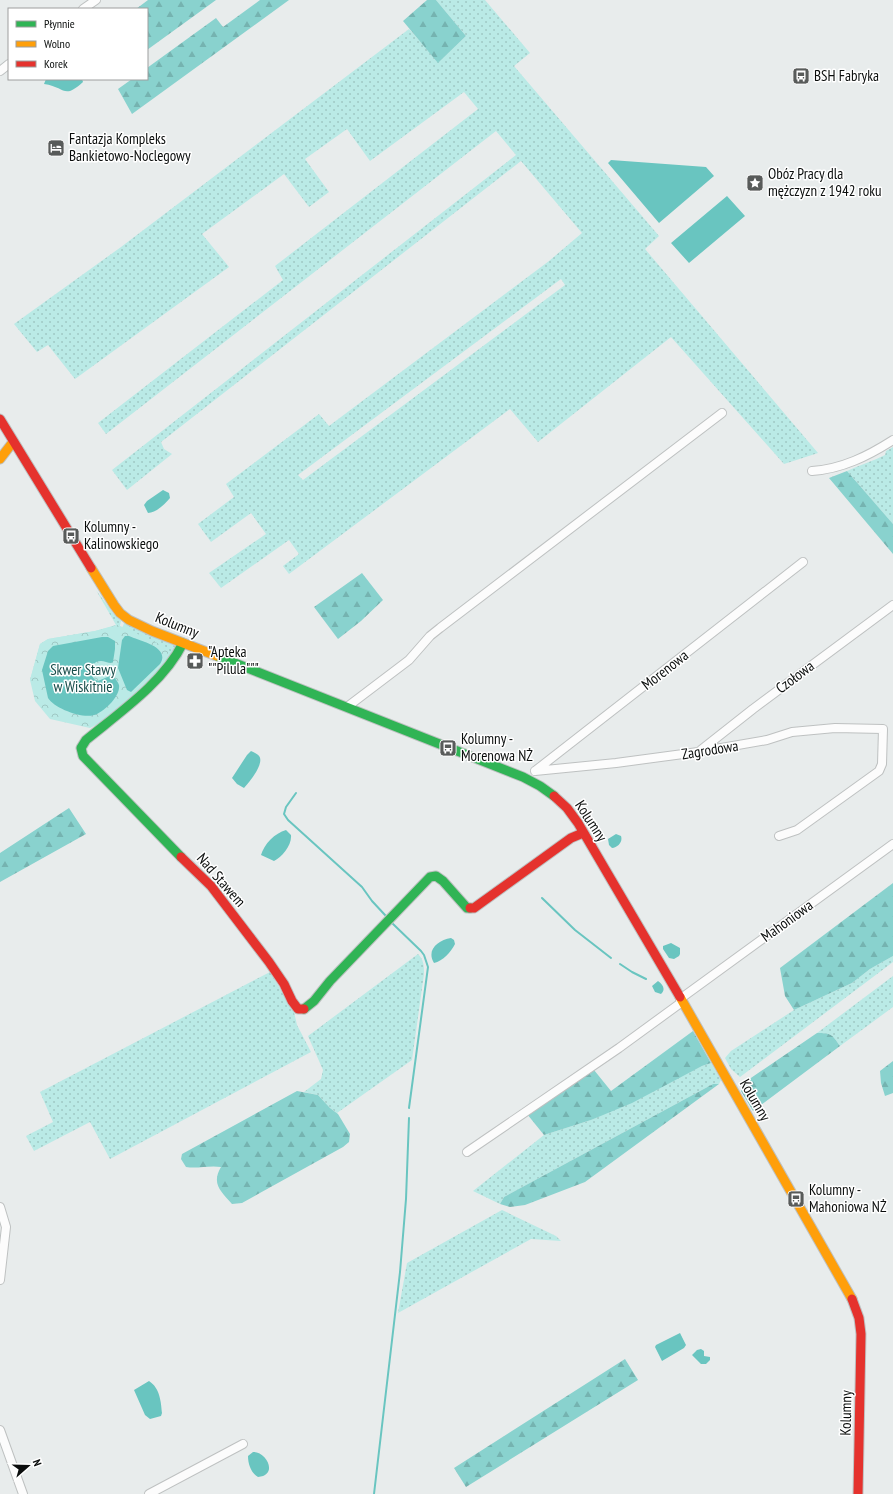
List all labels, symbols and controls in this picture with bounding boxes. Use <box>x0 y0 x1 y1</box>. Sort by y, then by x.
legend <box>8 8 148 80</box>
text: Płynnie <box>44 16 75 31</box>
text: Wolno <box>44 36 70 51</box>
text: Korek <box>44 56 68 71</box>
bus stop icon: BSH Fabryka <box>791 66 811 86</box>
place label: BSH Fabryka <box>814 66 879 85</box>
place label: Fantazja Kompleks Bankietowo-Noclegowy <box>69 129 191 165</box>
hotel icon: Fantazja Kompleks Bankietowo-Noclegowy <box>46 138 66 158</box>
place label: Obóz Pracy dla mężczyzn z 1942 roku <box>768 164 882 200</box>
place icon: Obóz Pracy dla mężczyzn z 1942 roku <box>745 173 765 193</box>
place label: Kolumny - Kalinowskiego <box>84 517 159 553</box>
bus stop icon: Kolumny - Kalinowskiego <box>61 526 81 546</box>
street label: Kolumny <box>153 607 202 642</box>
place label: "Apteka ""Pilula""" <box>208 642 259 678</box>
street label: Morenowa <box>638 645 692 694</box>
pharmacy icon: "Apteka ""Pilula""" <box>185 651 205 671</box>
street label: Czołowa <box>772 656 818 697</box>
park label: Skwer Stawy w Wiskitnie <box>50 660 116 696</box>
place label: Kolumny - Morenowa NŻ <box>461 729 533 765</box>
street label: Zagrodowa <box>680 736 740 763</box>
bus stop icon: Kolumny - Morenowa NŻ <box>438 738 458 758</box>
street label: Kolumny <box>571 797 612 845</box>
street label: Nad Stawem <box>193 849 250 910</box>
street label: Mahoniowa <box>757 895 816 946</box>
street label: Kolumny <box>736 1075 775 1124</box>
place label: Kolumny - Mahoniowa NŻ <box>809 1180 887 1216</box>
bus stop icon: Kolumny - Mahoniowa NŻ <box>786 1189 806 1209</box>
street label: Kolumny <box>836 1390 855 1436</box>
north arrow <box>8 1446 48 1486</box>
text: N <box>30 1457 45 1468</box>

